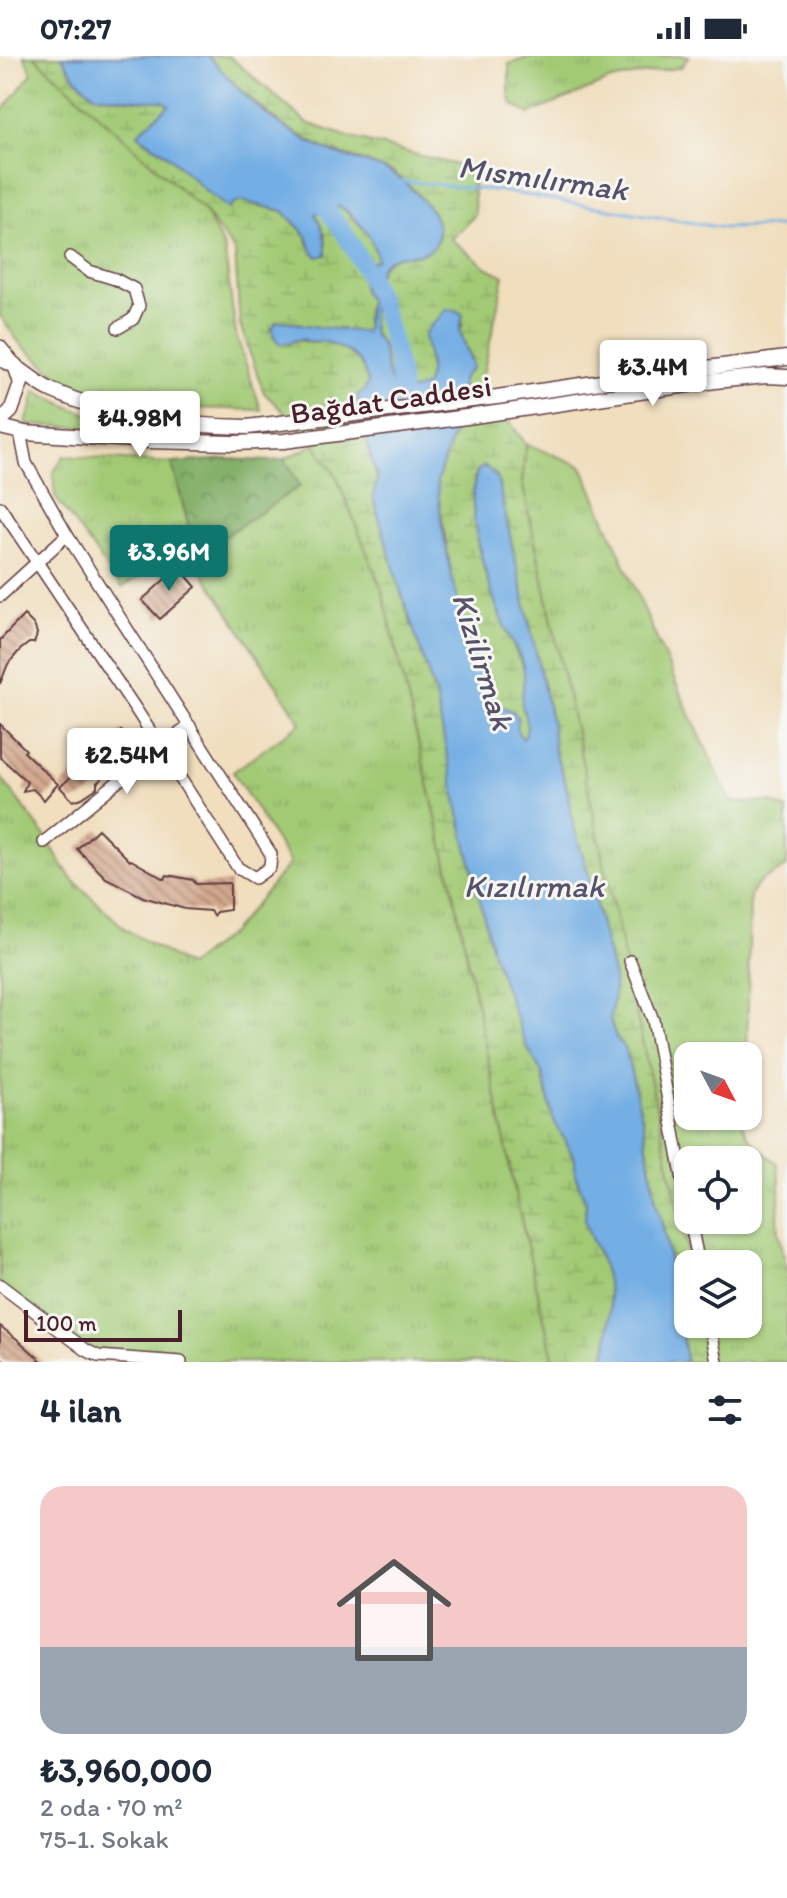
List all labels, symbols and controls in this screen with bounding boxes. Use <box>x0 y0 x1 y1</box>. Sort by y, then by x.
text: 07:27 <box>40 10 111 47</box>
water label: Mısmılırmak <box>456 147 631 209</box>
pin: ₺3.4M <box>597 340 709 408</box>
text: ₺3.4M <box>618 350 688 382</box>
street label: Bağdat Caddesi <box>288 367 494 432</box>
pin: ₺4.98M <box>75 391 205 459</box>
text: ₺4.98M <box>98 401 182 433</box>
pin: ₺3.96M <box>104 525 234 593</box>
text: ₺3.96M <box>128 535 210 567</box>
water label: Kizilirmak <box>444 588 522 736</box>
pin: ₺2.54M <box>62 728 192 796</box>
text: ₺2.54M <box>85 738 169 770</box>
water label: Kızılırmak <box>464 867 606 905</box>
north arrow <box>674 1042 762 1130</box>
map controls <box>674 1042 762 1338</box>
button: locate <box>674 1146 762 1234</box>
button: layers <box>674 1250 762 1338</box>
scale bar <box>24 1306 182 1342</box>
text: 100 m <box>36 1310 97 1337</box>
icon: filters <box>703 1388 747 1432</box>
text: 4 ilan <box>40 1390 121 1431</box>
icon: home <box>322 1538 466 1682</box>
text: ₺3,960,000 <box>40 1750 212 1791</box>
text: 2 oda · 70 m² <box>40 1791 183 1823</box>
text: 75-1. Sokak <box>40 1823 169 1855</box>

